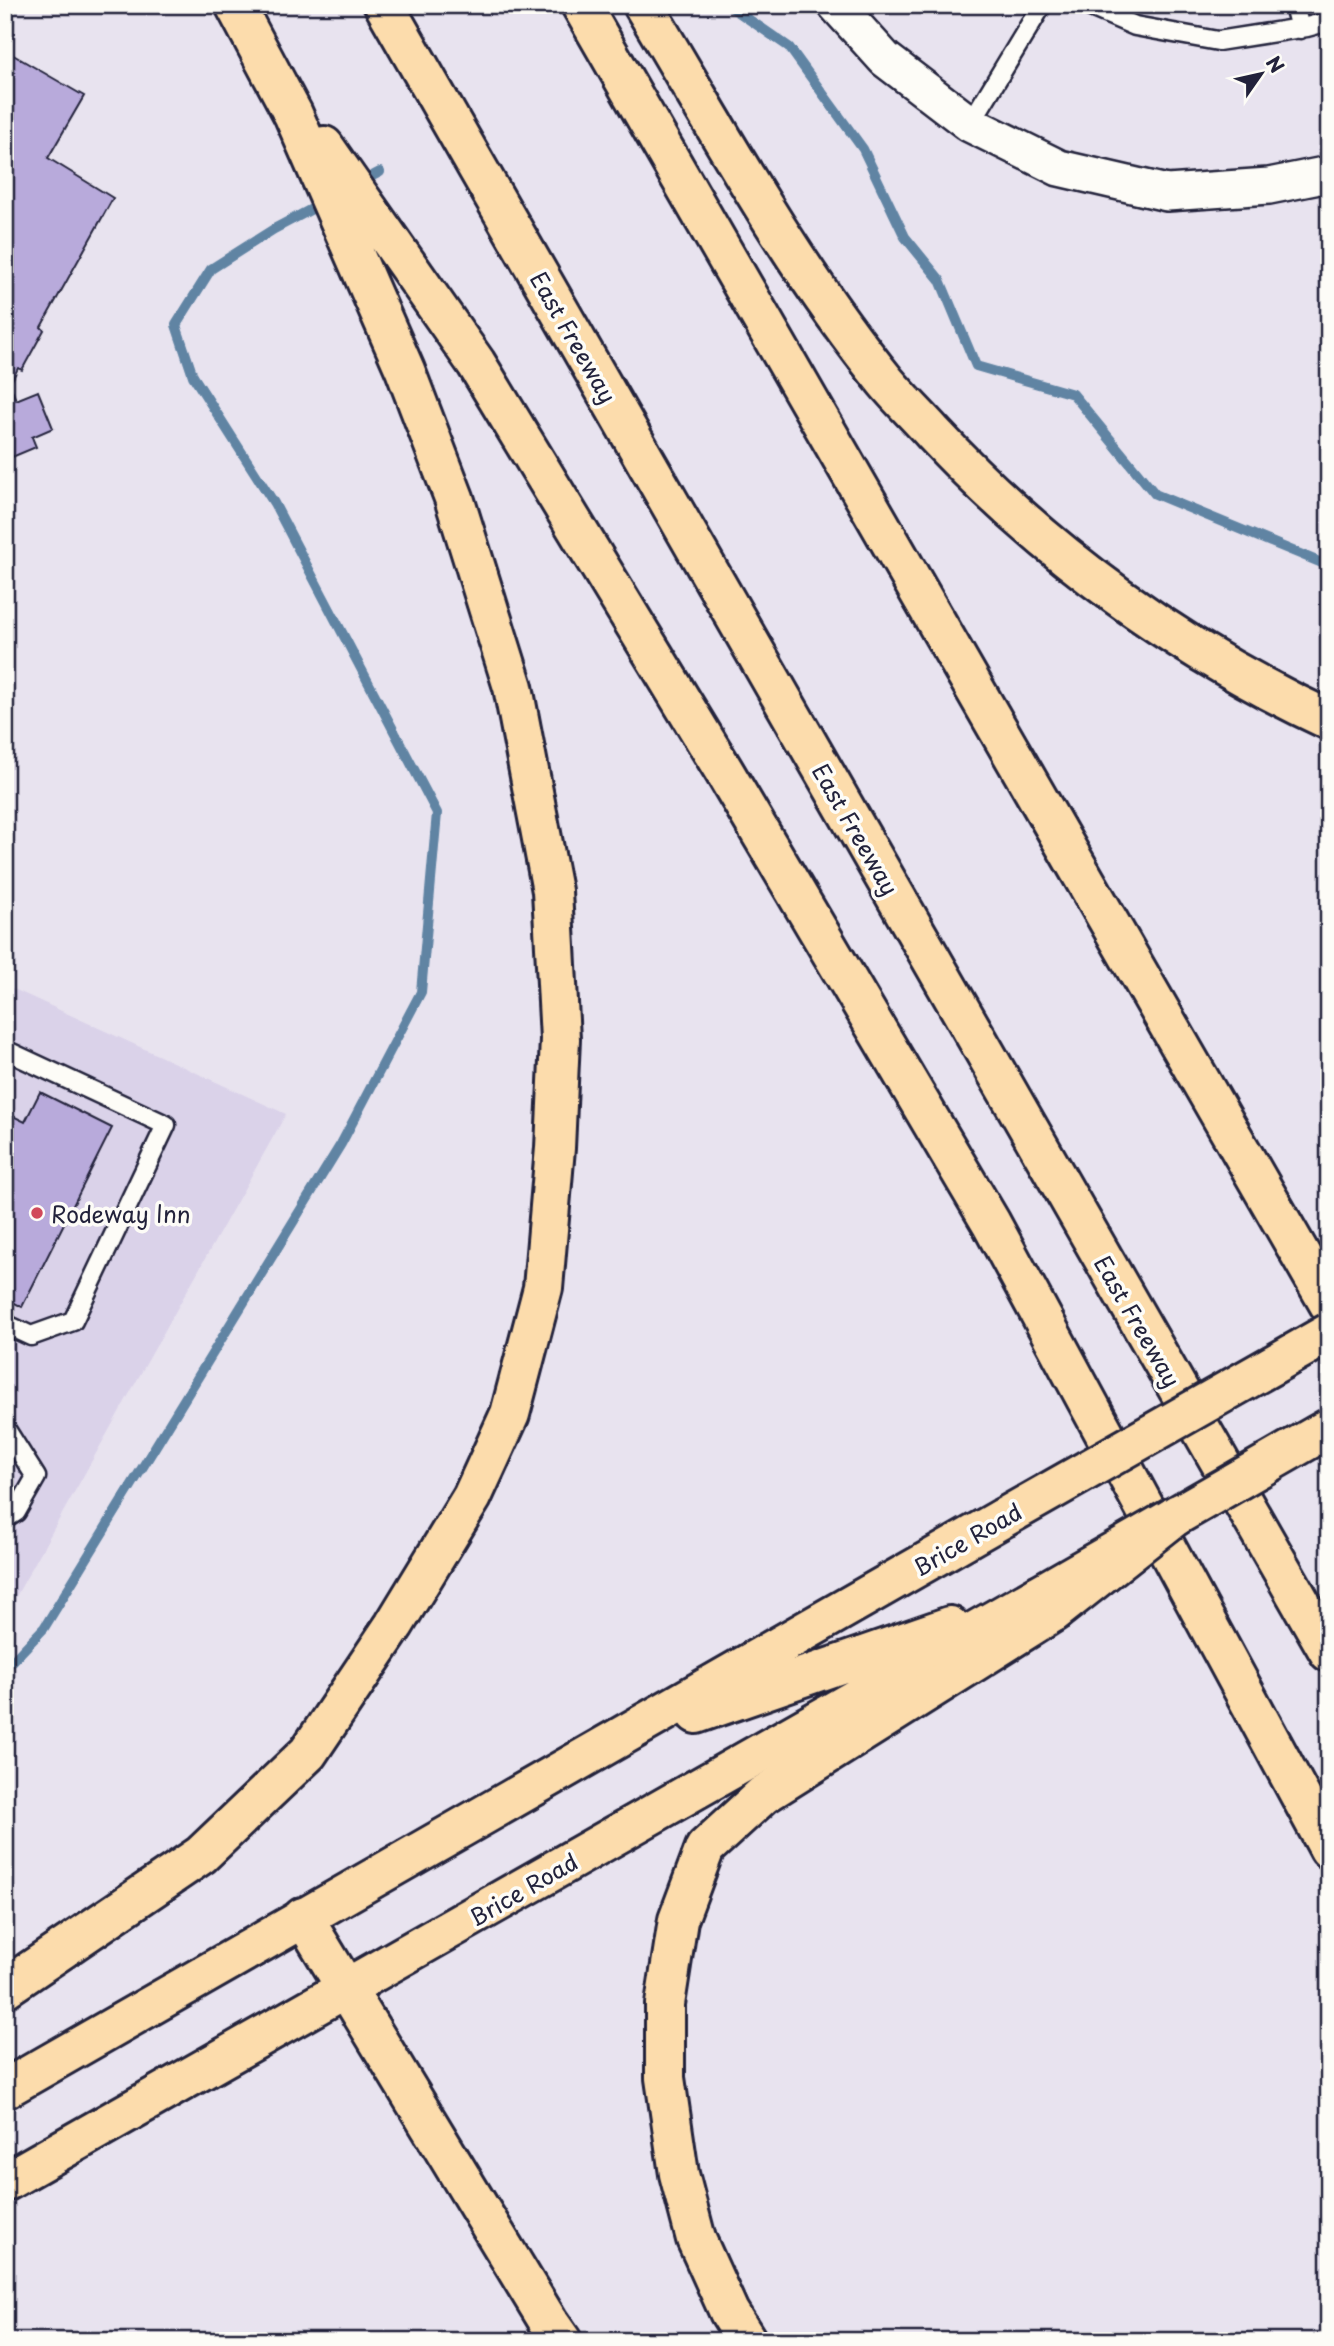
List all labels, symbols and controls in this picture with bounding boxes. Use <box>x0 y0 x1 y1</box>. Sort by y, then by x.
north arrow <box>1226 38 1296 108</box>
text: N <box>1260 50 1292 78</box>
street label: East Freeway <box>522 265 626 409</box>
street label: East Freeway <box>804 757 908 901</box>
place label: Rodeway Inn <box>51 1196 191 1231</box>
marker: Rodeway Inn <box>29 1205 45 1221</box>
street label: East Freeway <box>1086 1249 1190 1393</box>
street label: Brice Road <box>906 1494 1028 1584</box>
street label: Brice Road <box>462 1844 584 1934</box>

